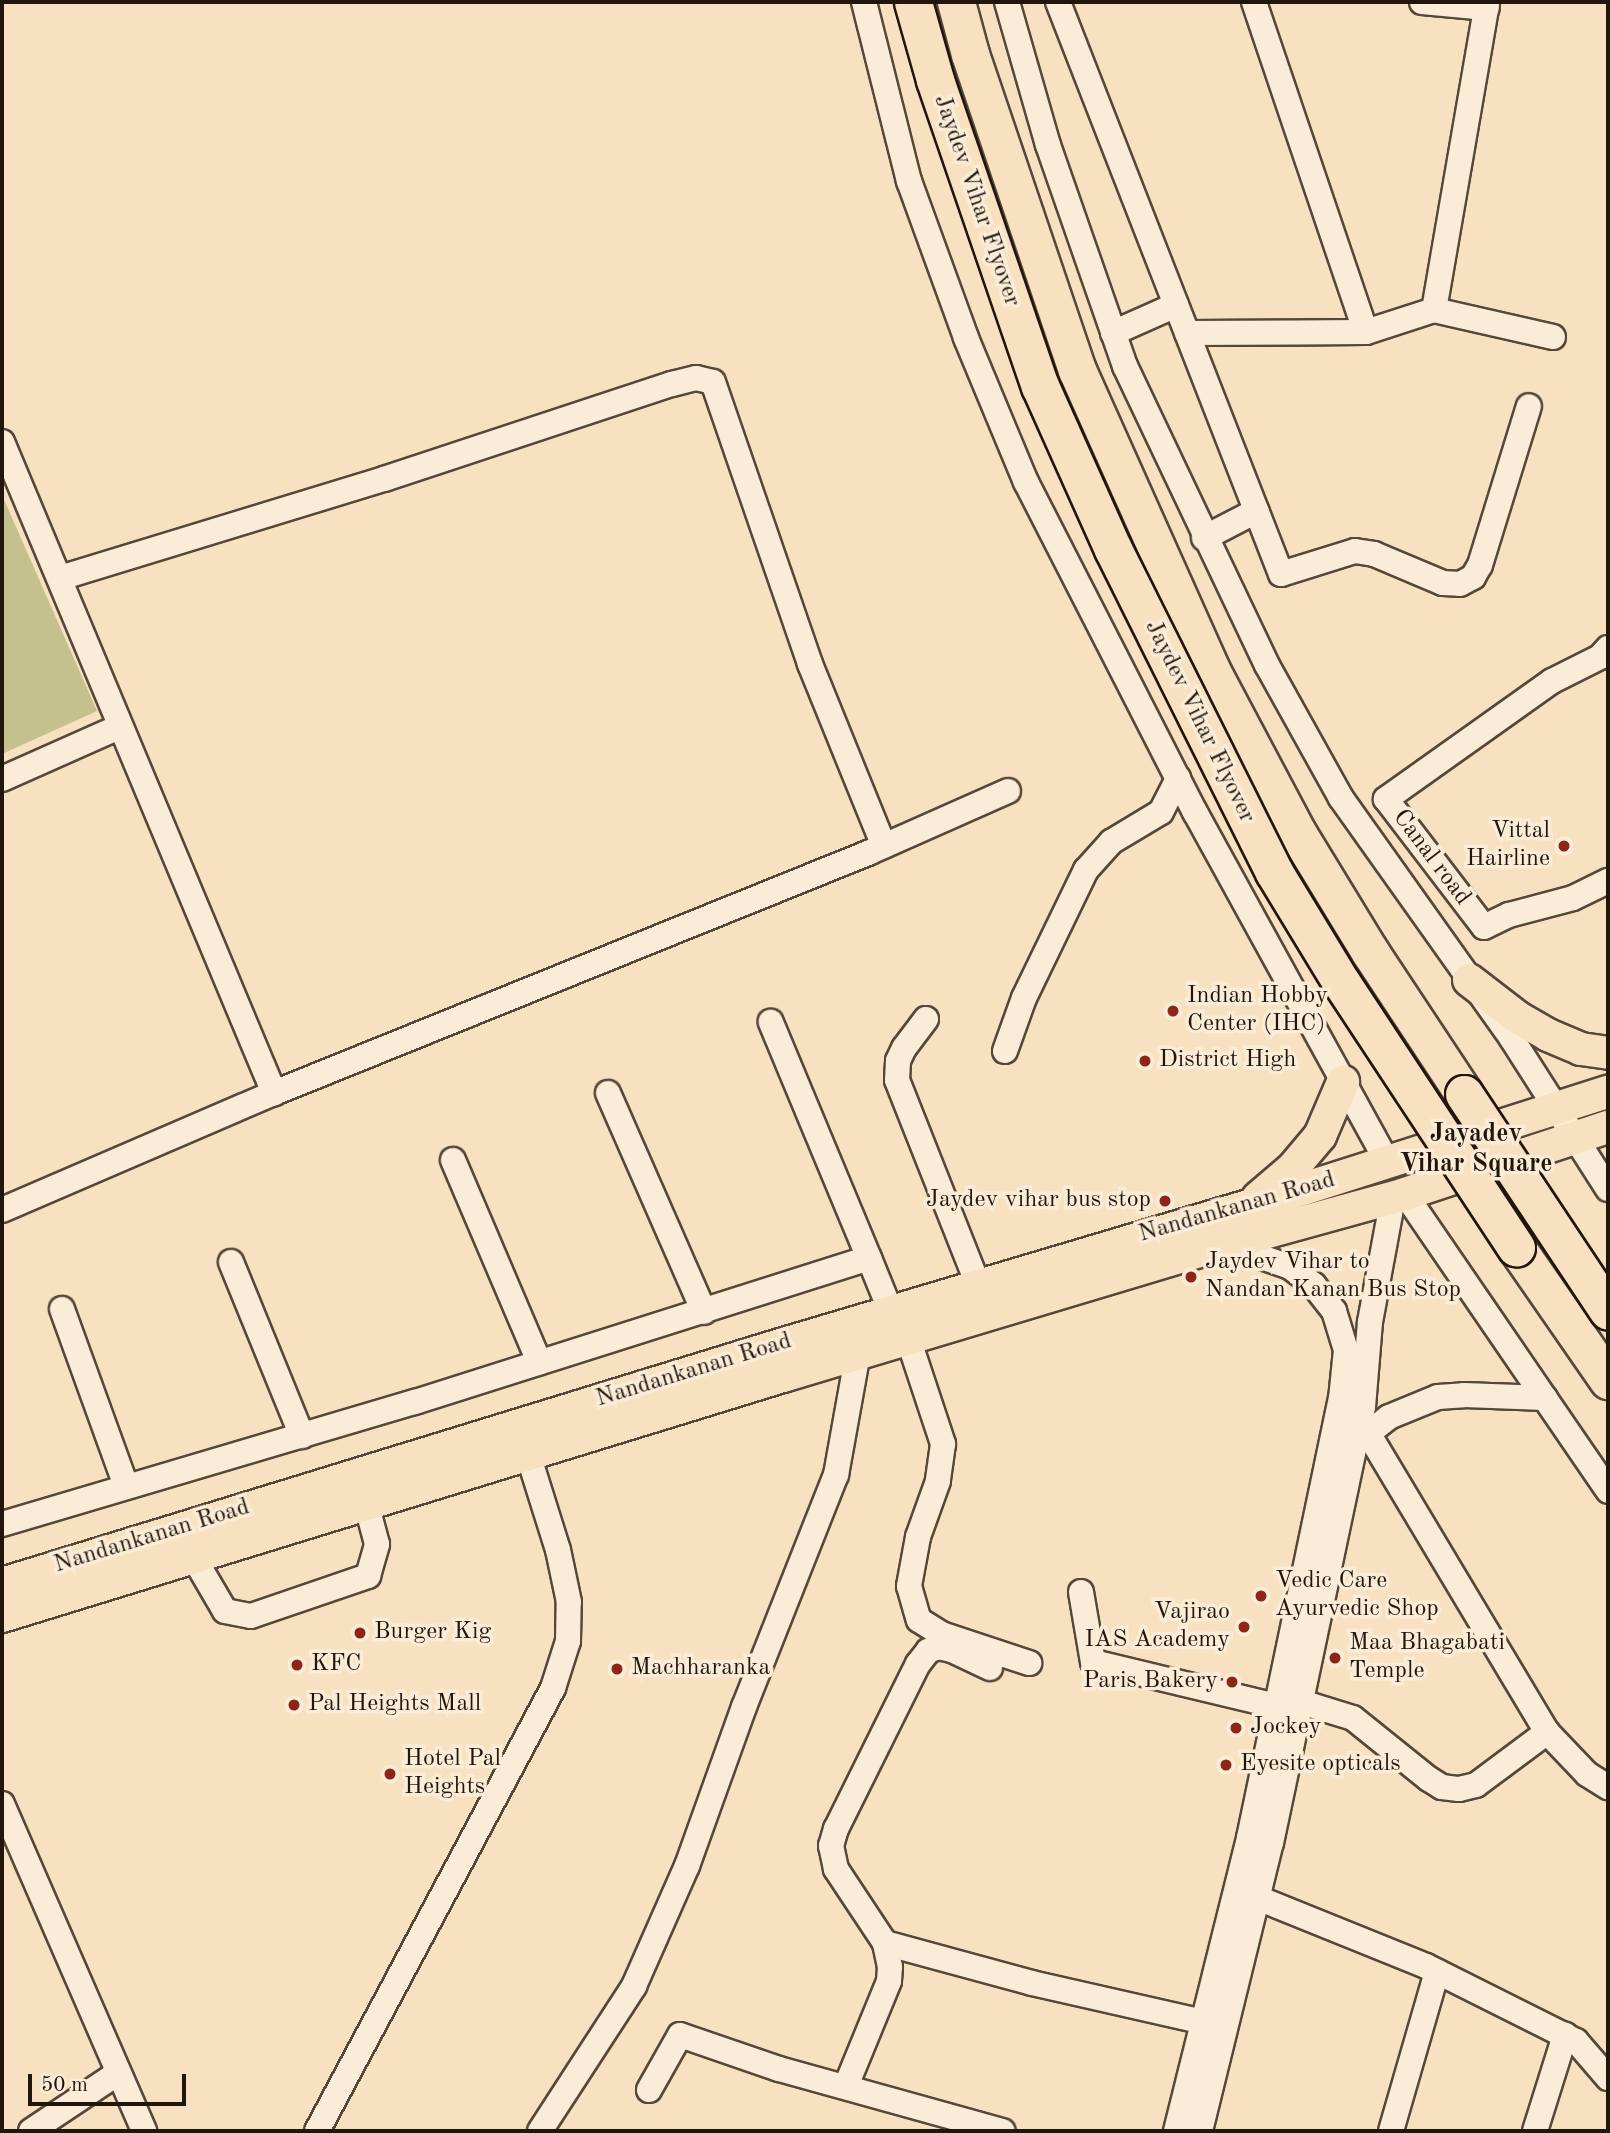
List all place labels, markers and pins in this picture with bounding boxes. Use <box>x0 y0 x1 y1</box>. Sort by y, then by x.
place label: Vittal Hairline <box>1466 818 1550 874</box>
marker: Vittal Hairline <box>1556 838 1572 854</box>
place label: Indian Hobby Center (IHC) <box>1187 983 1328 1039</box>
marker: Indian Hobby Center (IHC) <box>1165 1003 1181 1019</box>
place label: District High <box>1159 1047 1296 1075</box>
marker: District High <box>1137 1053 1153 1069</box>
place label: Jaydev vihar bus stop <box>926 1187 1151 1215</box>
marker: Jaydev vihar bus stop <box>1157 1193 1173 1209</box>
place label: Jaydev Vihar to Nandan Kanan Bus Stop <box>1205 1249 1461 1305</box>
marker: Jaydev Vihar to Nandan Kanan Bus Stop <box>1183 1269 1199 1285</box>
place label: Vedic Care Ayurvedic Shop <box>1275 1568 1439 1624</box>
marker: Vedic Care Ayurvedic Shop <box>1253 1588 1269 1604</box>
place label: Vajirao IAS Academy <box>1085 1599 1230 1655</box>
place label: Burger Kig <box>374 1619 491 1647</box>
marker: Vajirao IAS Academy <box>1236 1619 1252 1635</box>
marker: Burger Kig <box>352 1625 368 1641</box>
place label: Maa Bhagabati Temple <box>1349 1630 1505 1686</box>
marker: Maa Bhagabati Temple <box>1327 1650 1343 1666</box>
place label: KFC <box>311 1651 361 1679</box>
place label: Machharanka <box>631 1655 770 1683</box>
marker: KFC <box>289 1657 305 1673</box>
marker: Machharanka <box>609 1661 625 1677</box>
place label: Paris Bakery <box>1083 1668 1218 1696</box>
marker: Paris Bakery <box>1224 1674 1240 1690</box>
place label: Pal Heights Mall <box>308 1691 481 1719</box>
marker: Pal Heights Mall <box>286 1697 302 1713</box>
place label: Jockey <box>1250 1714 1322 1742</box>
marker: Jockey <box>1228 1720 1244 1736</box>
place label: Hotel Pal Heights <box>404 1746 501 1802</box>
place label: Eyesite opticals <box>1240 1751 1401 1779</box>
marker: Eyesite opticals <box>1218 1757 1234 1773</box>
marker: Hotel Pal Heights <box>382 1766 398 1782</box>

